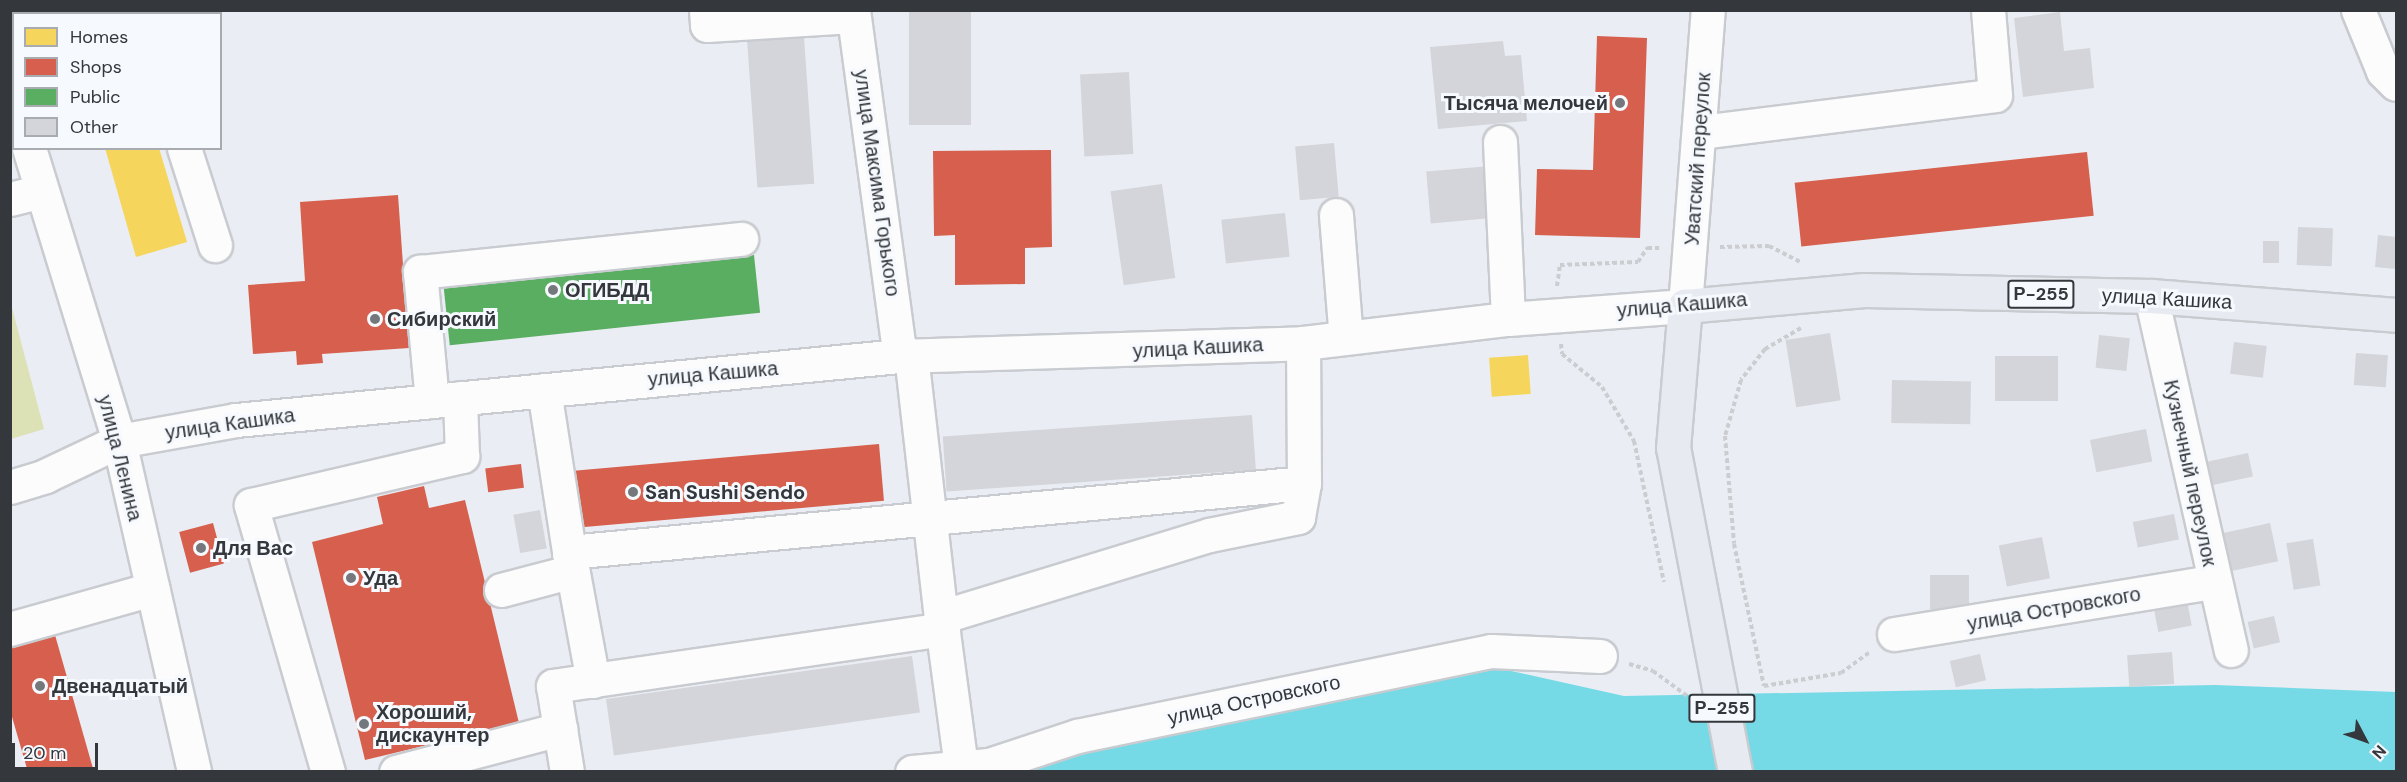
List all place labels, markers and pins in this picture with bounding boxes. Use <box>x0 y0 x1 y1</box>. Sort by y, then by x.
place label: Тысяча мелочей <box>1444 91 1608 115</box>
marker: Тысяча мелочей <box>1613 96 1627 110</box>
place label: ОГИБДД <box>565 278 649 302</box>
marker: ОГИБДД <box>546 283 560 297</box>
place label: Сибирский <box>387 307 496 331</box>
marker: Сибирский <box>368 312 382 326</box>
place label: San Sushi Sendo <box>645 480 805 504</box>
marker: San Sushi Sendo <box>626 485 640 499</box>
place label: Для Вас <box>213 536 293 560</box>
marker: Для Вас <box>194 541 208 555</box>
place label: Уда <box>363 566 398 590</box>
marker: Уда <box>344 571 358 585</box>
place label: Двенадцатый <box>52 674 188 698</box>
marker: Двенадцатый <box>33 679 47 693</box>
place label: Хороший, дискаунтер <box>376 700 490 747</box>
marker: Хороший, дискаунтер <box>357 717 371 731</box>

